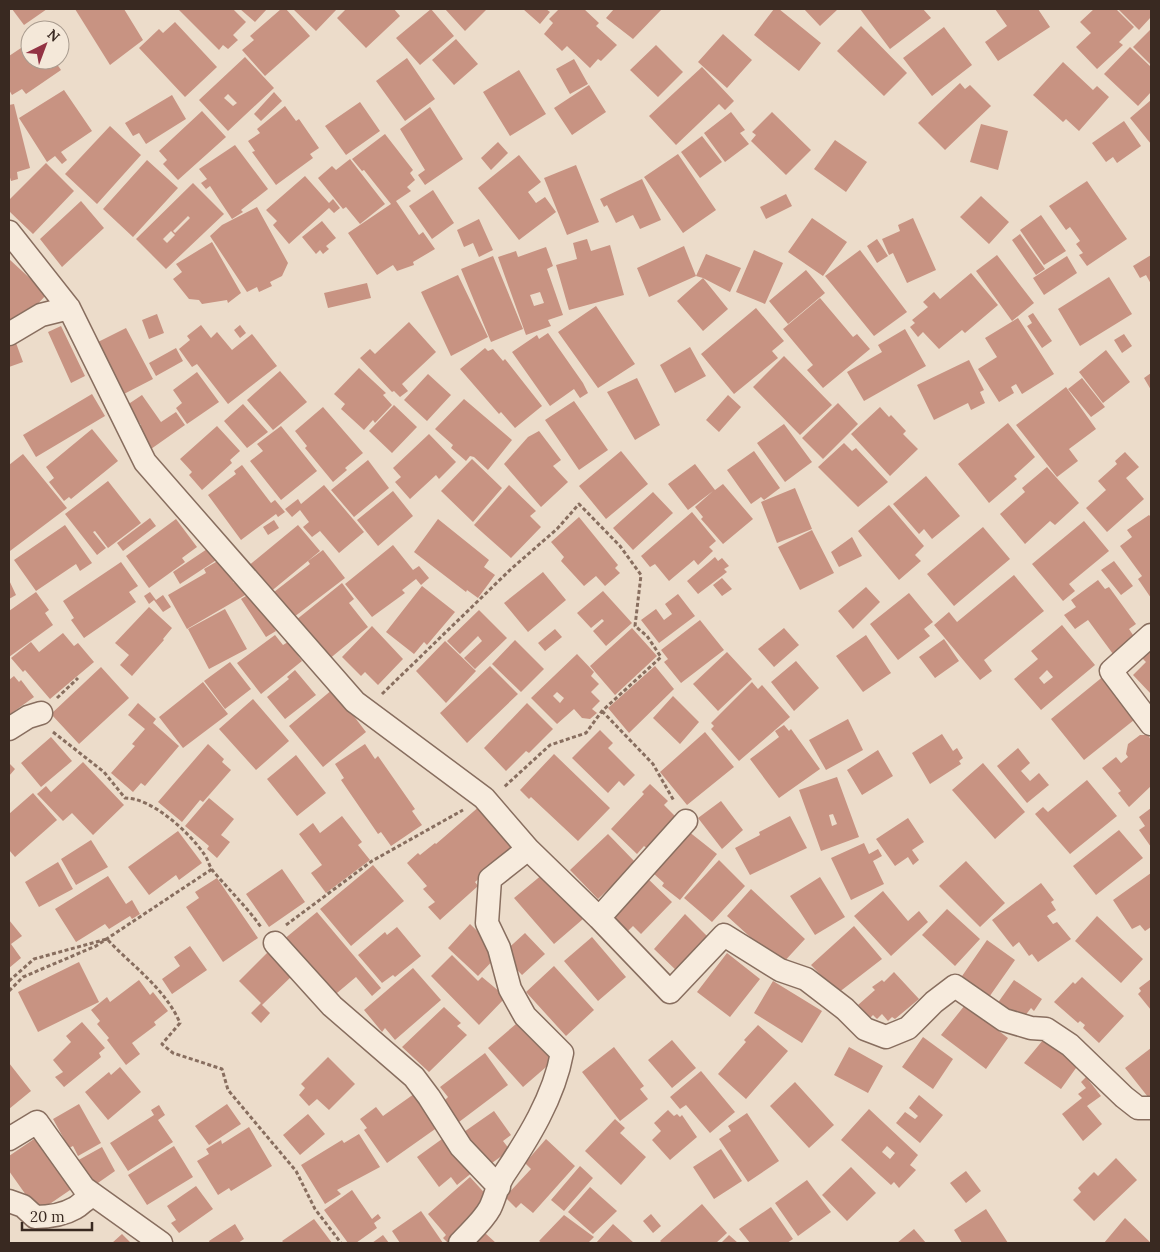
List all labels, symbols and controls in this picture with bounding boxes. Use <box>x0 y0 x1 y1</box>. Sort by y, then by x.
north arrow <box>20 20 70 70</box>
text: N <box>44 25 64 46</box>
scale bar <box>22 1200 92 1232</box>
text: 20 m <box>30 1207 65 1226</box>

